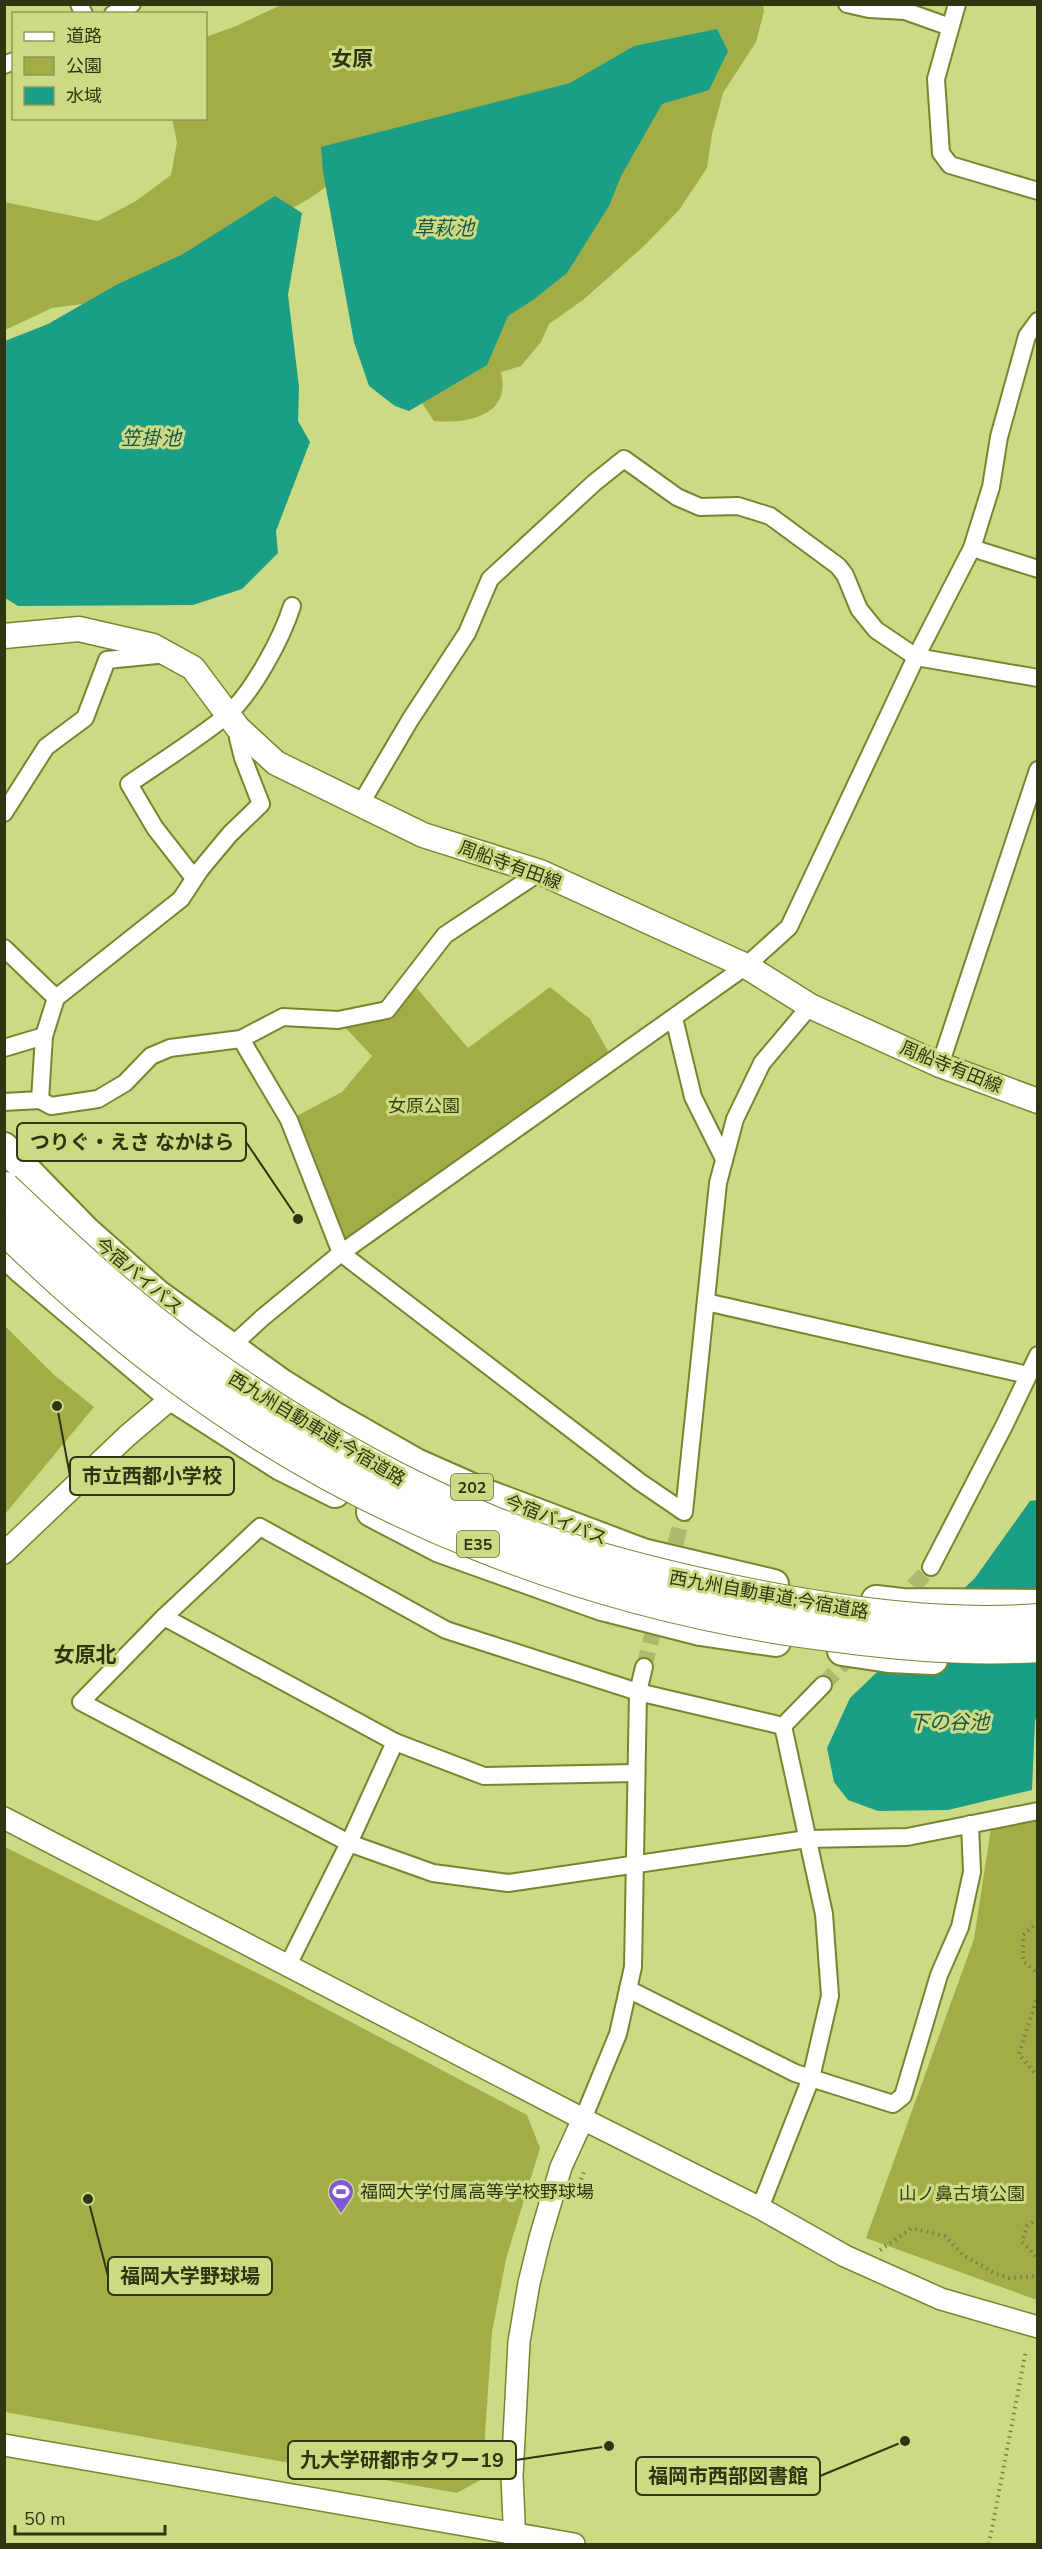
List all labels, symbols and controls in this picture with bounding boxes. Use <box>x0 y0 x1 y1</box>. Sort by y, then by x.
legend <box>12 12 207 120</box>
text: 道路 <box>66 24 102 48</box>
district label: 女原 <box>331 45 373 73</box>
text: 公園 <box>66 54 102 78</box>
text: 水域 <box>66 84 102 108</box>
water label: 草萩池 <box>414 215 476 242</box>
water label: 笠掛池 <box>121 425 183 452</box>
street label: 周船寺有田線 <box>455 835 565 895</box>
street label: 周船寺有田線 <box>896 1036 1006 1098</box>
park label: 女原公園 <box>388 1094 460 1118</box>
callout: つりぐ・えさ なかはら <box>17 1123 246 1161</box>
text: つりぐ・えさ なかはら <box>30 1129 234 1156</box>
street label: 今宿バイパス <box>90 1232 188 1320</box>
street label: 西九州自動車道;今宿道路 <box>224 1367 410 1491</box>
callout: 市立西都小学校 <box>70 1457 234 1495</box>
text: 市立西都小学校 <box>82 1463 222 1490</box>
road number: 202 <box>451 1474 493 1500</box>
street label: 今宿バイパス <box>501 1490 611 1550</box>
road number: E35 <box>457 1531 499 1557</box>
street label: 西九州自動車道;今宿道路 <box>667 1566 871 1624</box>
district label: 女原北 <box>54 1641 117 1669</box>
water label: 下の谷池 <box>909 1709 991 1736</box>
sports icon: 福岡大学付属高等学校野球場 <box>326 2177 356 2215</box>
place label: 福岡大学付属高等学校野球場 <box>360 2180 594 2204</box>
park label: 山ノ鼻古墳公園 <box>899 2182 1025 2206</box>
callout: 福岡大学野球場 <box>108 2257 272 2295</box>
text: 福岡大学野球場 <box>120 2263 260 2290</box>
callout: 九大学研都市タワー19 <box>288 2441 516 2479</box>
text: 九大学研都市タワー19 <box>300 2447 504 2474</box>
callout: 福岡市西部図書館 <box>636 2457 820 2495</box>
text: 福岡市西部図書館 <box>648 2463 808 2490</box>
scale bar <box>15 2498 165 2536</box>
text: 50 m <box>24 2507 66 2531</box>

